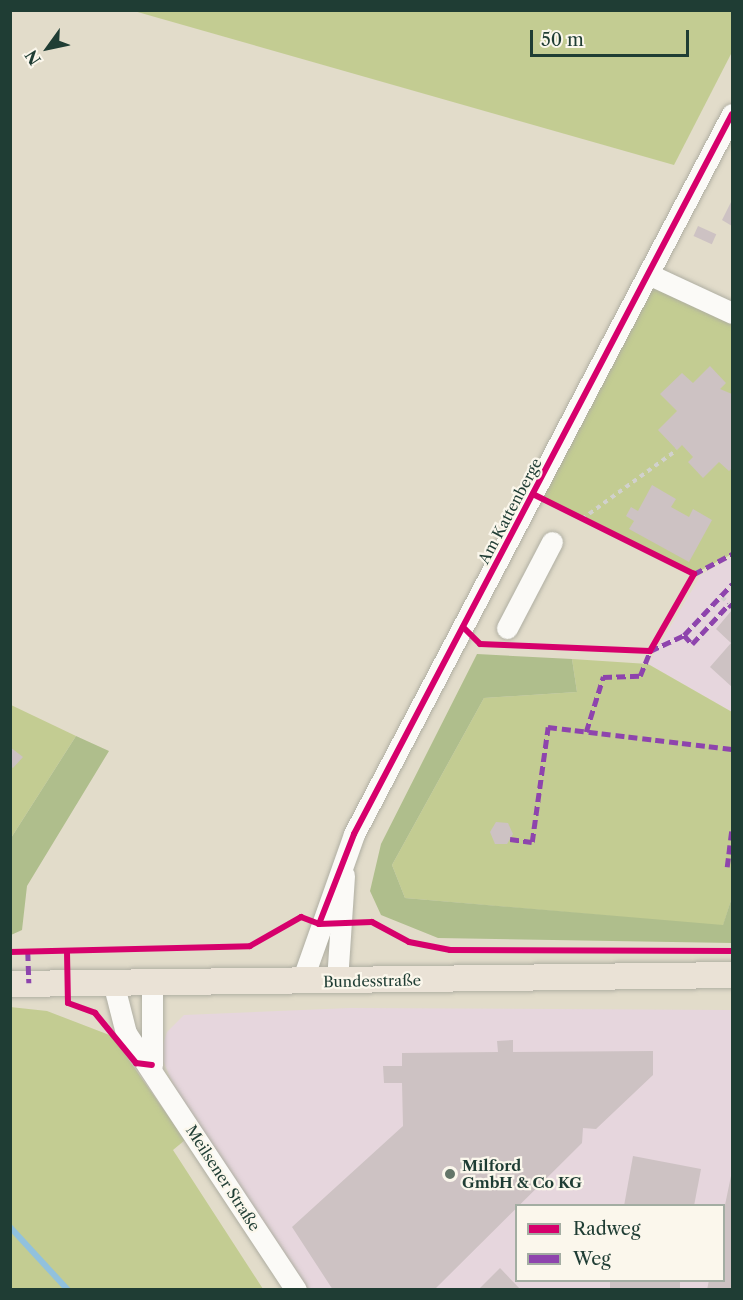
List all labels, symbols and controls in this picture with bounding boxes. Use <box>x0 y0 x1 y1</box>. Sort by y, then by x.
north arrow <box>18 18 78 78</box>
scale bar <box>533 18 692 56</box>
text: 50 m <box>541 29 584 51</box>
text: N <box>21 47 45 69</box>
street label: Am Kattenberge <box>475 455 545 567</box>
street label: Bundesstraße <box>323 971 421 991</box>
street label: Meilsener Straße <box>182 1122 264 1234</box>
place label: Milford GmbH & Co KG <box>462 1156 582 1191</box>
marker: Milford GmbH & Co KG <box>443 1167 457 1181</box>
legend <box>515 1204 725 1282</box>
text: Radweg <box>573 1218 640 1240</box>
text: Weg <box>573 1248 611 1270</box>

